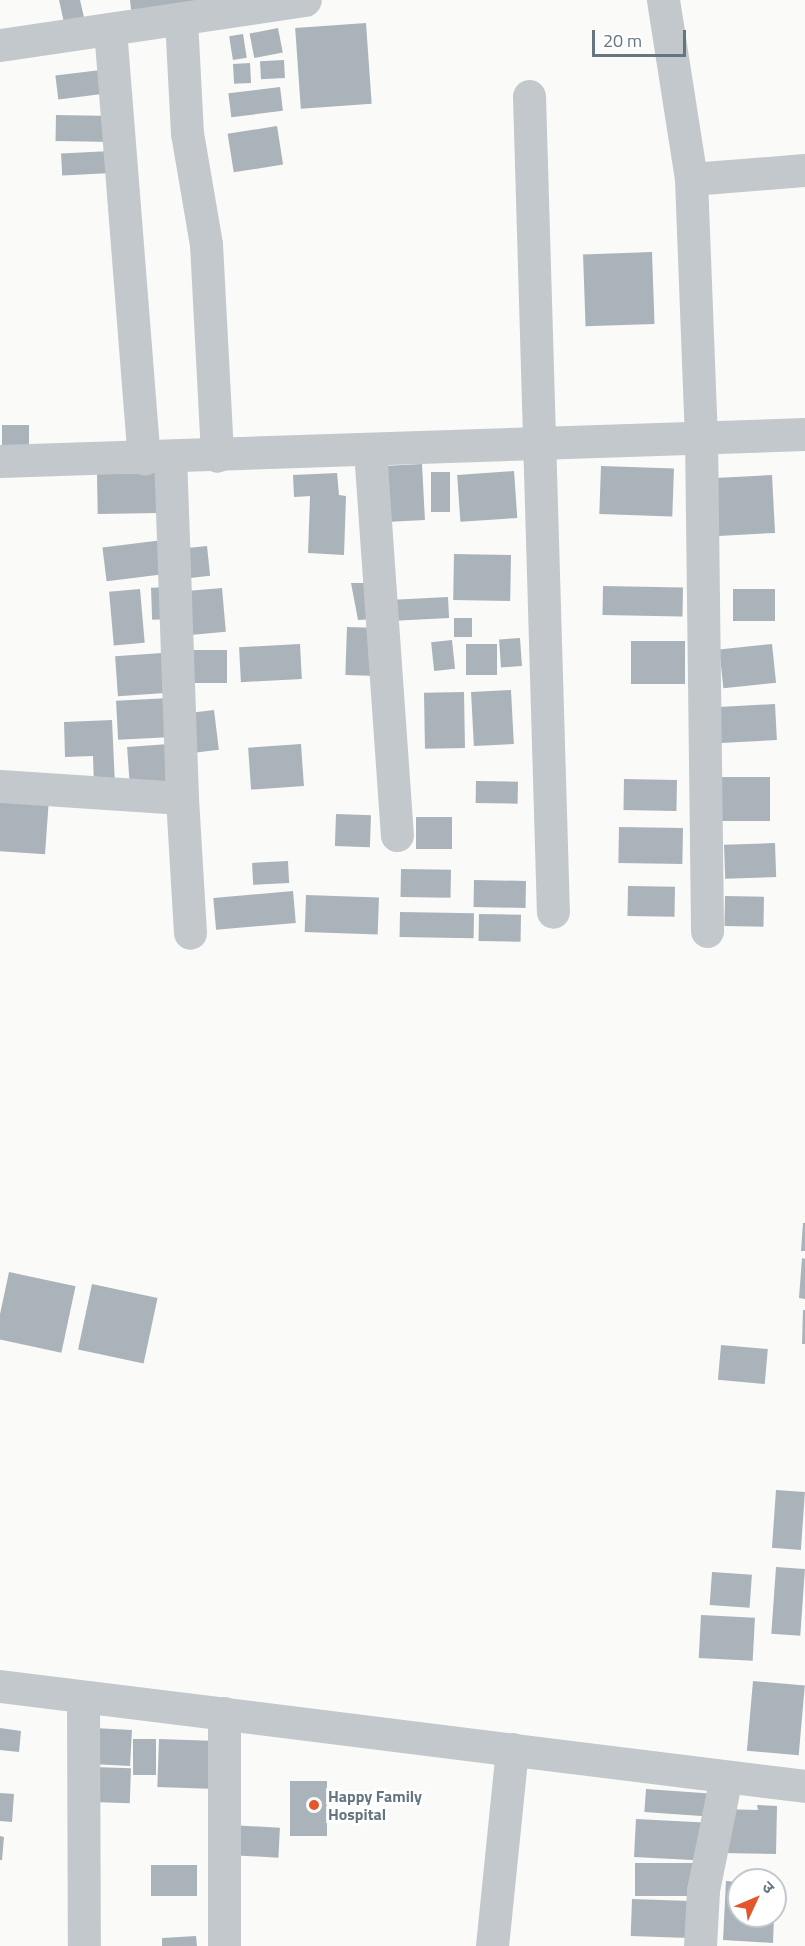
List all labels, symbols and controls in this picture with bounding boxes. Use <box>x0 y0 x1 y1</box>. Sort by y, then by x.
scale bar <box>595 18 690 56</box>
text: 20 m <box>603 27 642 54</box>
place label: Happy Family Hospital <box>328 1786 422 1824</box>
marker: Happy Family Hospital <box>305 1796 323 1814</box>
north arrow <box>727 1868 787 1928</box>
text: उ <box>757 1875 780 1899</box>

